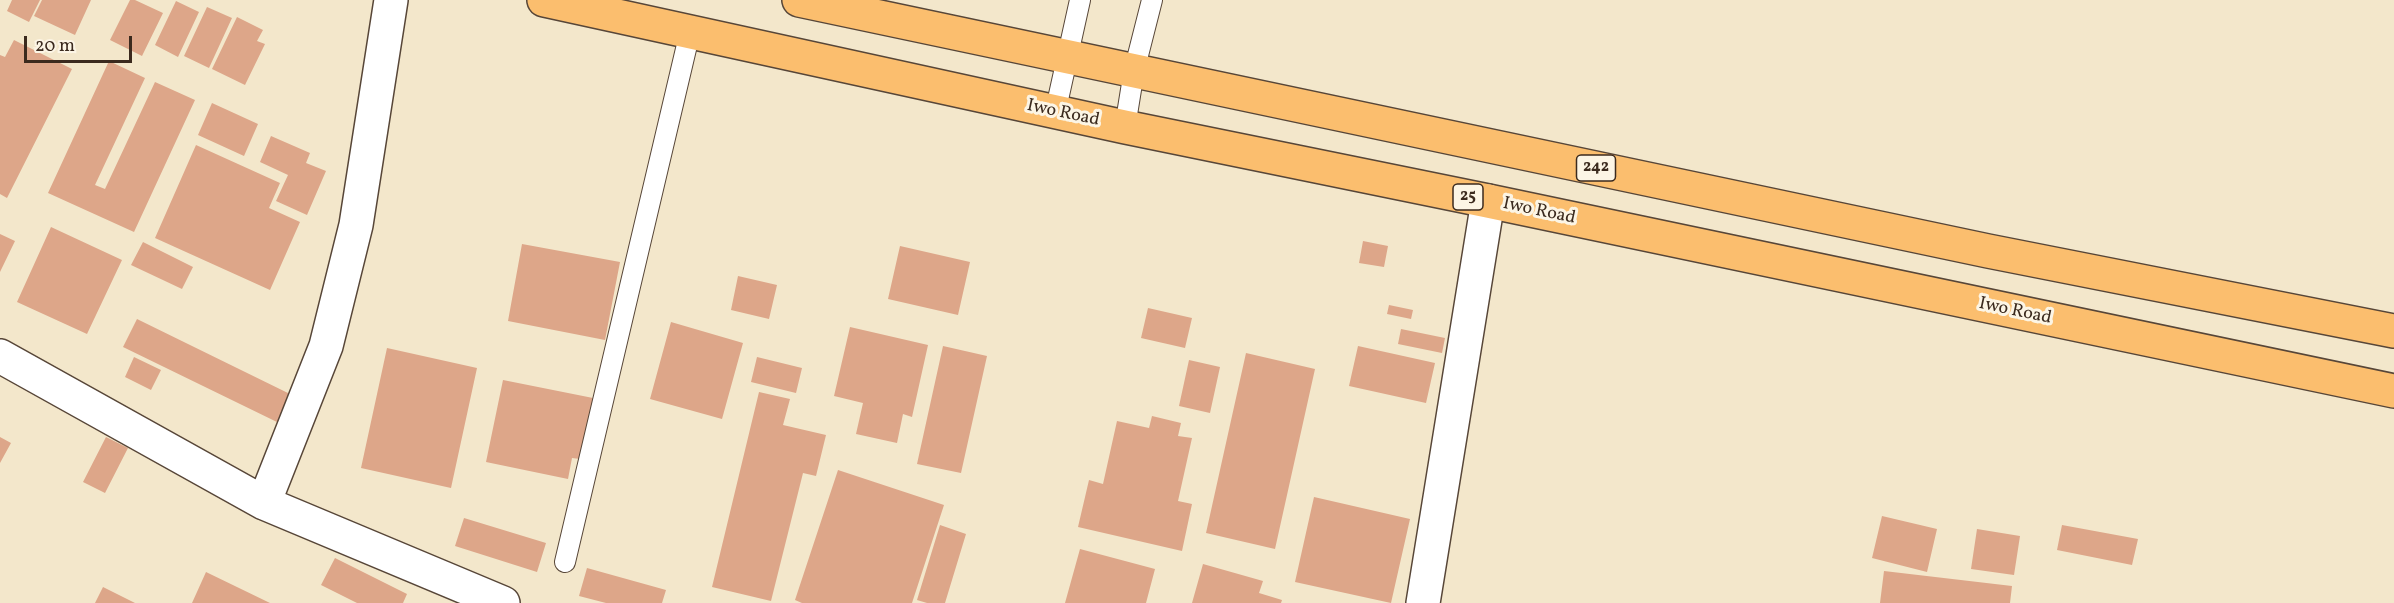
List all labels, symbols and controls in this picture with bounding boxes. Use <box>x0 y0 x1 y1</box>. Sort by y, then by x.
scale bar <box>27 24 135 62</box>
text: 20 m <box>35 34 75 59</box>
street label: Iwo Road <box>1025 96 1101 132</box>
road number: 242 <box>1576 155 1616 181</box>
road number: 25 <box>1453 184 1483 210</box>
street label: Iwo Road <box>1501 194 1577 230</box>
street label: Iwo Road <box>1977 294 2053 330</box>

